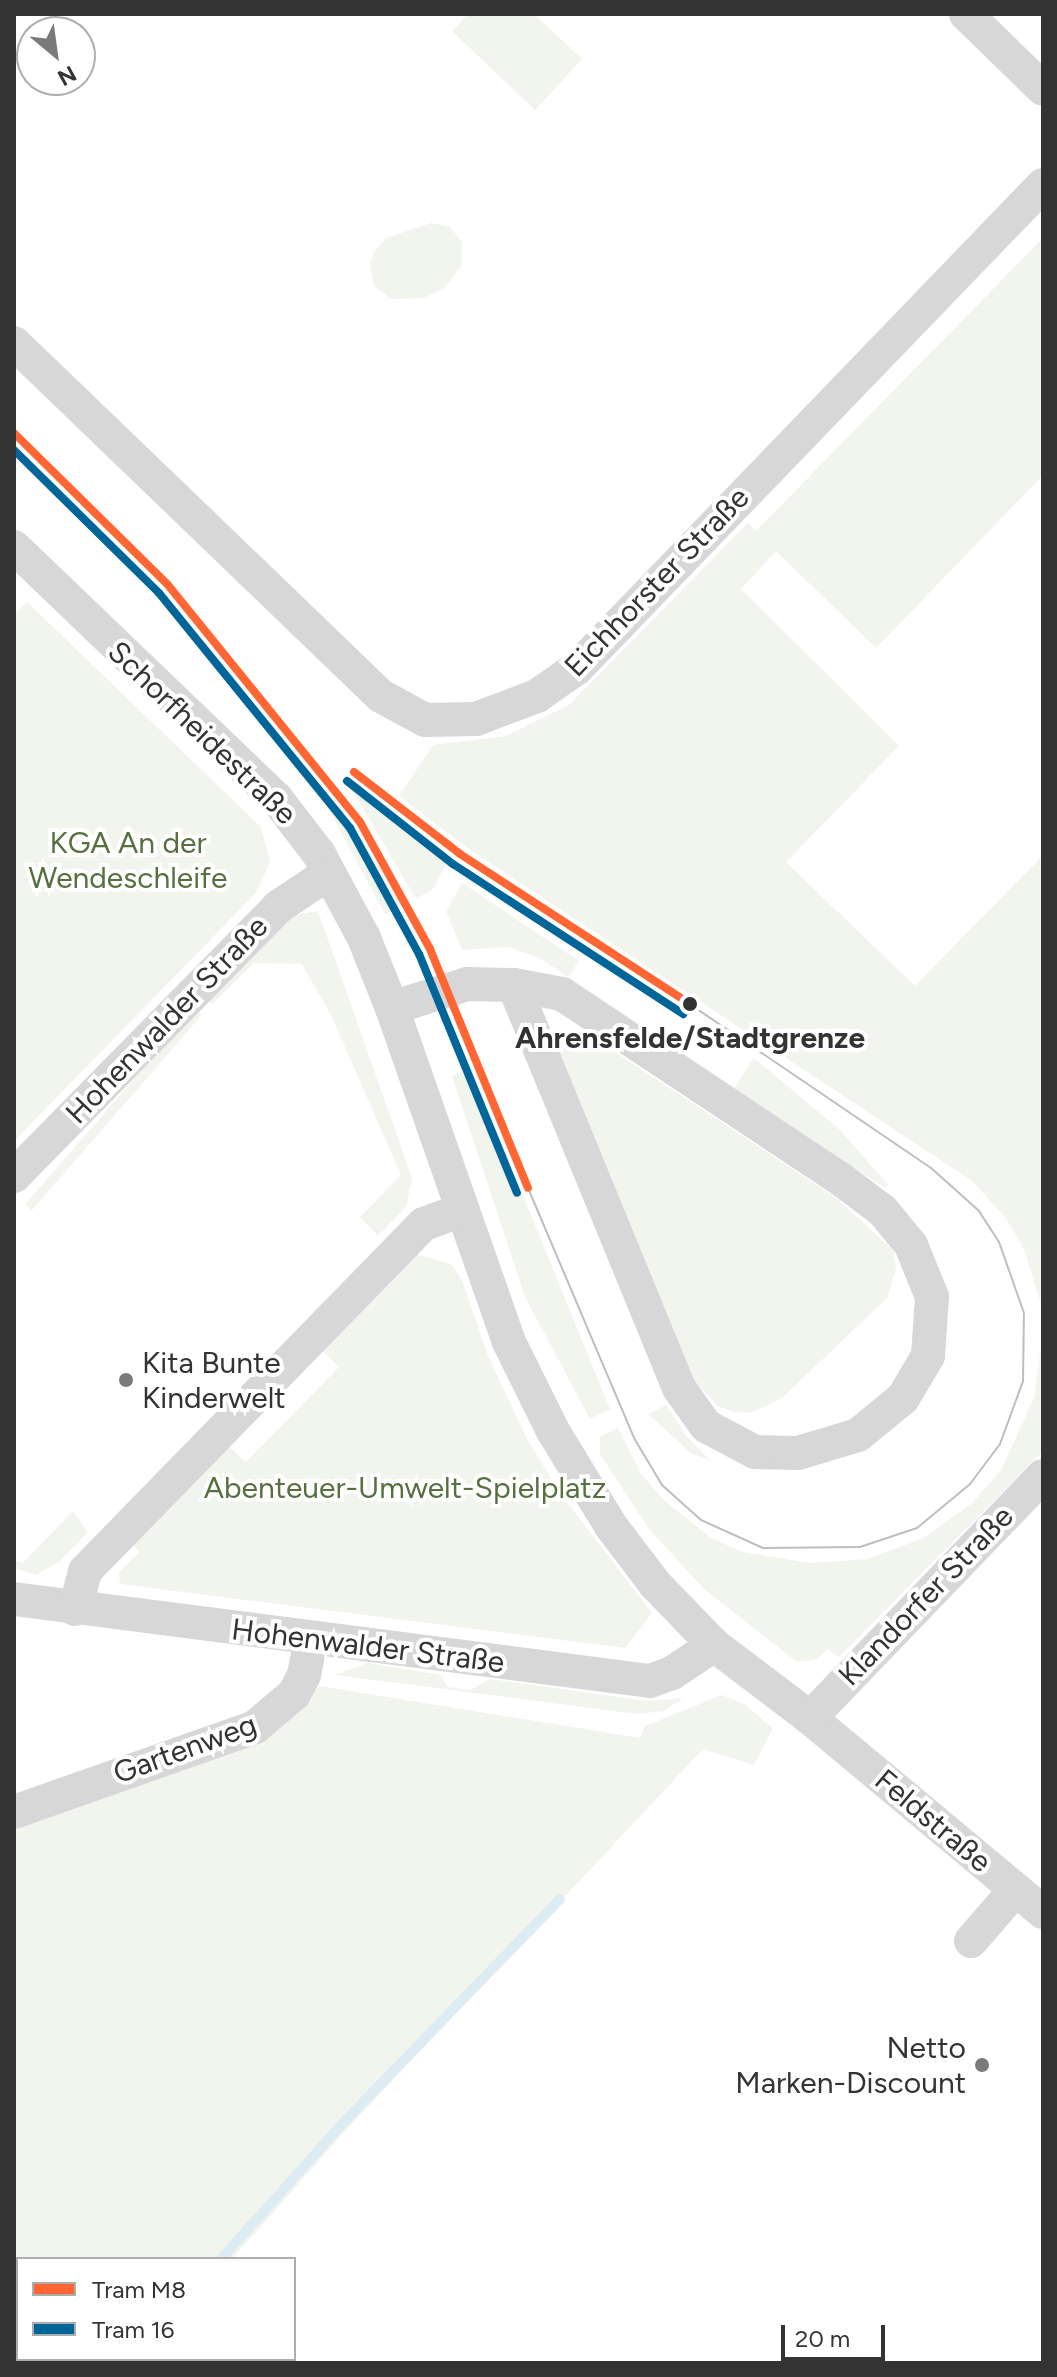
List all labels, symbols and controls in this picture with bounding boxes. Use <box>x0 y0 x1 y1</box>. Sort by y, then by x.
north arrow <box>16 16 96 96</box>
text: N <box>53 60 81 92</box>
street label: Eichhorster Straße <box>557 480 757 684</box>
street label: Schorfheidestraße <box>100 634 304 832</box>
park label: KGA An der Wendeschleife <box>29 825 227 896</box>
street label: Hohenwalder Straße <box>59 909 275 1131</box>
marker: Ahrensfelde/Stadtgrenze <box>678 992 702 1016</box>
place label: Ahrensfelde/Stadtgrenze <box>515 1020 865 1056</box>
place label: Kita Bunte Kinderwelt <box>142 1345 286 1416</box>
marker: Kita Bunte Kinderwelt <box>117 1371 135 1389</box>
park label: Abenteuer-Umwelt-Spielplatz <box>204 1470 606 1506</box>
street label: Klandorfer Straße <box>831 1499 1021 1693</box>
street label: Hohenwalder Straße <box>230 1611 506 1681</box>
street label: Gartenweg <box>109 1707 261 1791</box>
street label: Feldstraße <box>868 1762 998 1880</box>
place label: Netto Marken-Discount <box>735 2030 966 2100</box>
marker: Netto Marken-Discount <box>973 2056 991 2074</box>
legend <box>16 2257 296 2361</box>
text: Tram M8 <box>92 2275 186 2304</box>
scale bar <box>785 2309 889 2359</box>
text: Tram 16 <box>92 2315 174 2344</box>
text: 20 m <box>795 2324 850 2353</box>

